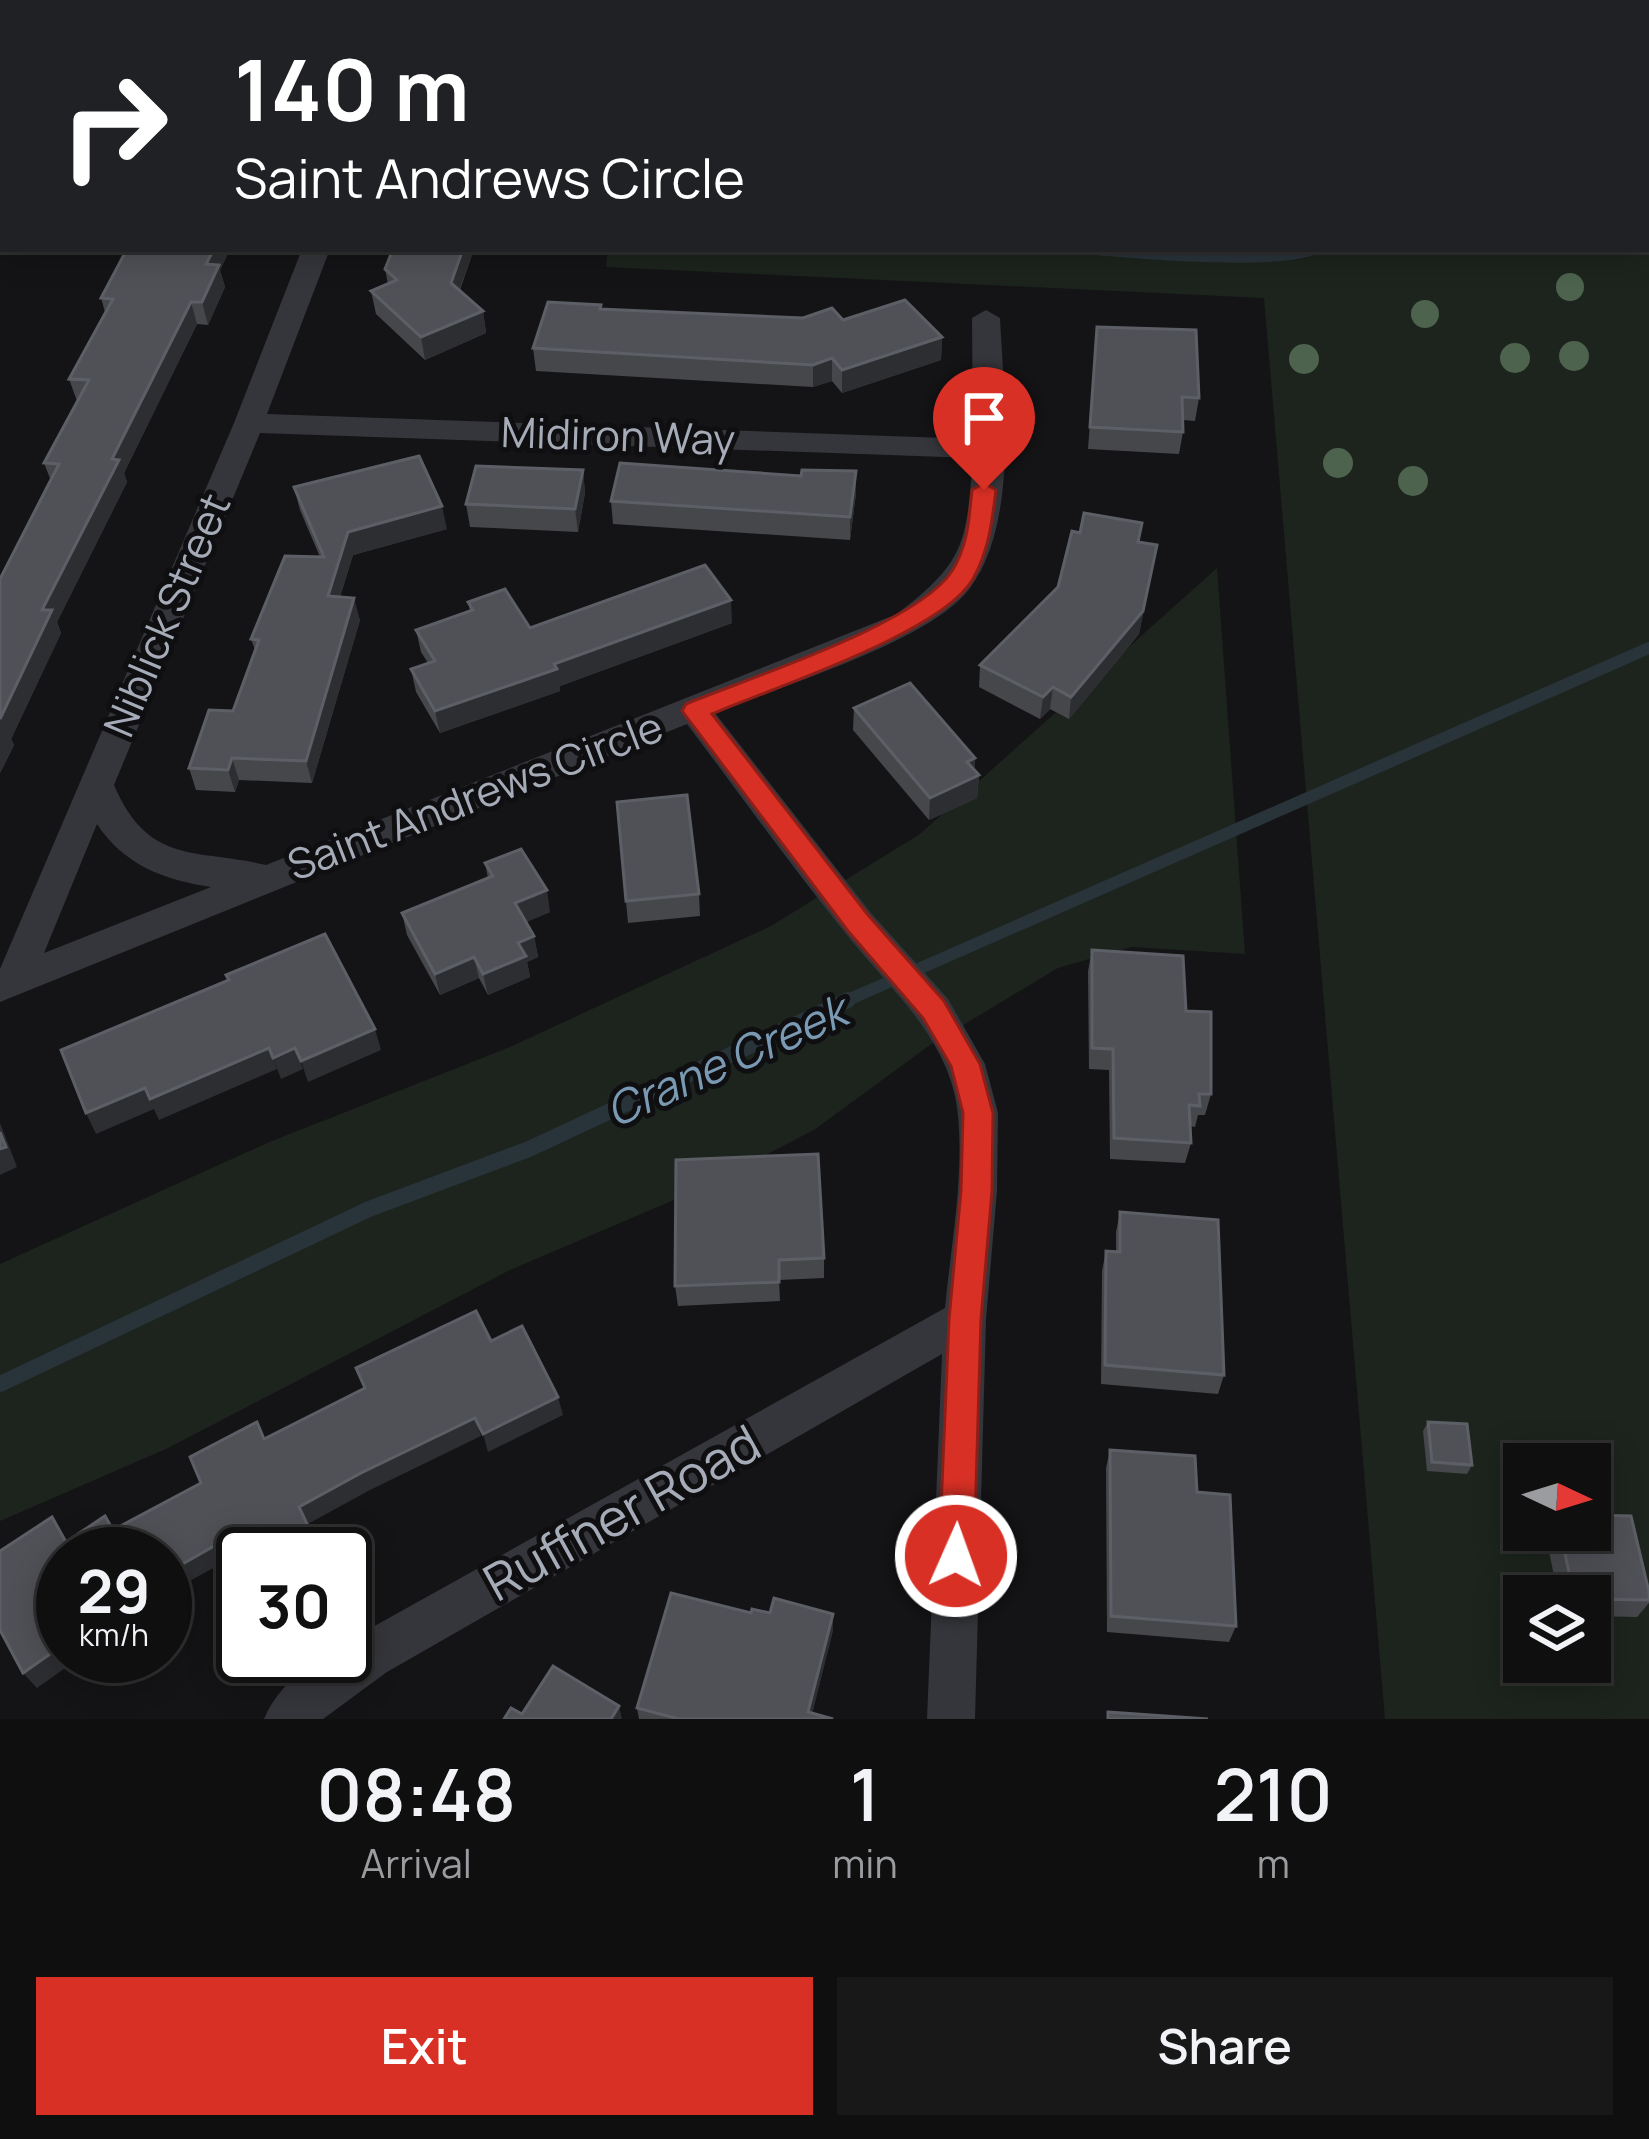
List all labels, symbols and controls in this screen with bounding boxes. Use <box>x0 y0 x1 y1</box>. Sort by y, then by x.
text: 140 m <box>234 31 470 146</box>
icon: right <box>36 48 192 204</box>
text: Saint Andrews Circle <box>234 140 745 214</box>
pin <box>933 367 1035 490</box>
icon: arrive <box>951 385 1017 451</box>
street label: Midiron Way <box>500 402 736 468</box>
street label: Niblick Street <box>89 484 243 745</box>
street label: Saint Andrews Circle <box>279 697 671 893</box>
water label: Crane Creek <box>595 977 861 1141</box>
street label: Ruffner Road <box>471 1407 772 1616</box>
north arrow <box>1503 1443 1611 1551</box>
map controls <box>1503 1443 1611 1683</box>
position arrow <box>893 1493 1019 1619</box>
speed limit sign: 30 <box>216 1527 372 1683</box>
text: 29 <box>77 1549 151 1631</box>
button: layers <box>1503 1575 1611 1683</box>
text: km/h <box>79 1614 149 1655</box>
text: 08:48 <box>316 1744 516 1843</box>
text: 1 <box>850 1744 880 1843</box>
text: 210 <box>1214 1744 1333 1843</box>
text: Arrival <box>360 1836 472 1890</box>
text: min <box>832 1836 898 1890</box>
text: m <box>1257 1836 1290 1890</box>
button: Exit <box>36 1977 813 2115</box>
button: Share <box>837 1977 1613 2115</box>

